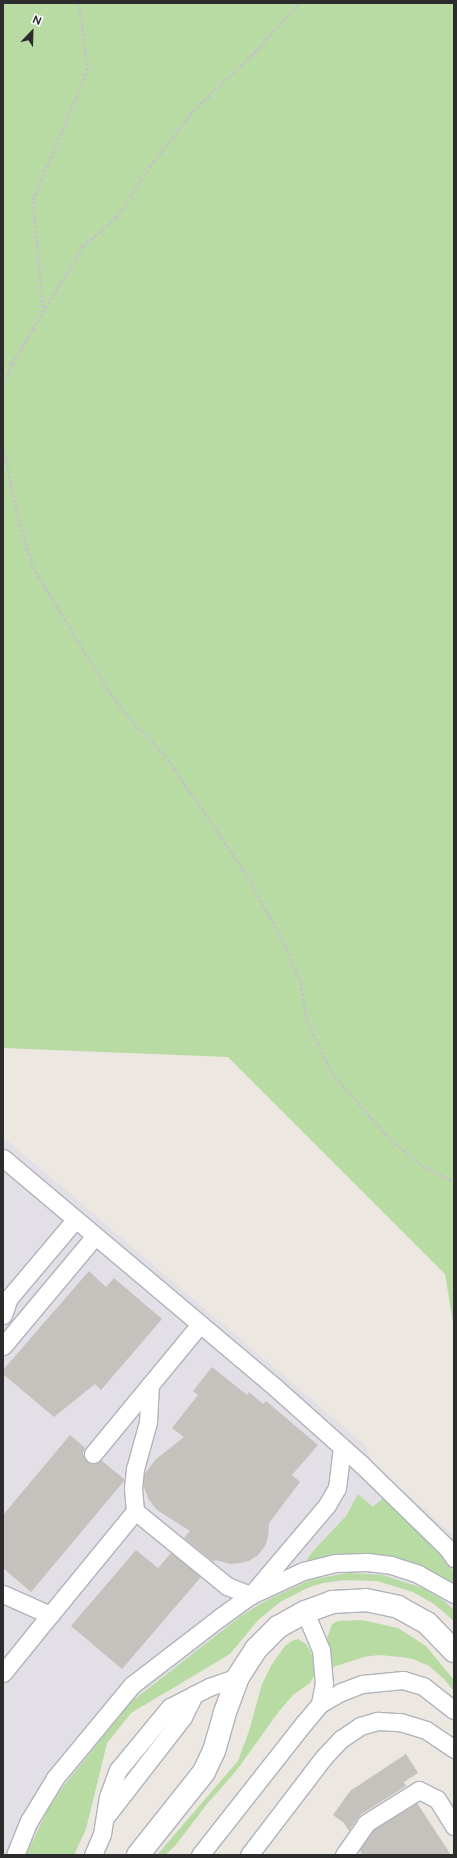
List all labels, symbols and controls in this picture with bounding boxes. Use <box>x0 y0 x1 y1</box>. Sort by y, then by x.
north arrow <box>12 12 52 52</box>
text: N <box>30 13 43 28</box>

